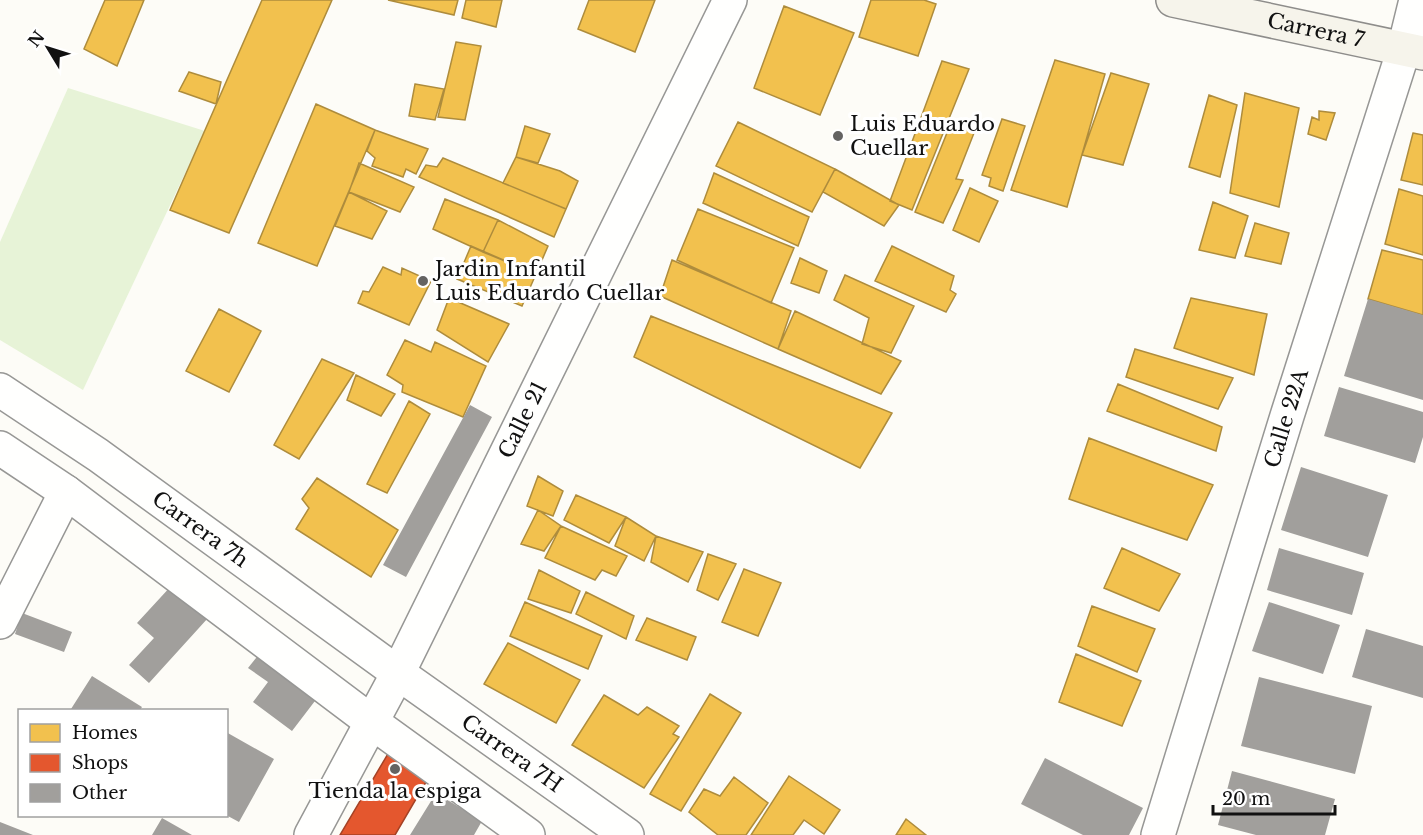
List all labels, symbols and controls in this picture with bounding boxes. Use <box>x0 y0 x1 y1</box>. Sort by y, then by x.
street label: Carrera 7 <box>1265 7 1367 53</box>
north arrow <box>18 18 78 78</box>
text: N <box>24 27 49 51</box>
place label: Luis Eduardo Cuellar <box>850 111 995 161</box>
marker: Luis Eduardo Cuellar <box>831 129 845 143</box>
place label: Jardin Infantil Luis Eduardo Cuellar <box>432 256 664 306</box>
marker: Jardin Infantil Luis Eduardo Cuellar <box>416 274 430 288</box>
street label: Calle 22A <box>1259 365 1314 471</box>
street label: Calle 21 <box>493 377 553 463</box>
street label: Carrera 7h <box>147 486 254 573</box>
legend <box>18 709 228 817</box>
street label: Carrera 7H <box>456 709 568 798</box>
text: Homes <box>72 722 138 744</box>
text: Shops <box>72 752 128 774</box>
marker: Tienda la espiga <box>388 762 402 776</box>
place label: Tienda la espiga <box>309 778 482 804</box>
scale bar <box>1213 778 1334 816</box>
text: Other <box>72 782 128 804</box>
text: 20 m <box>1222 788 1270 810</box>

